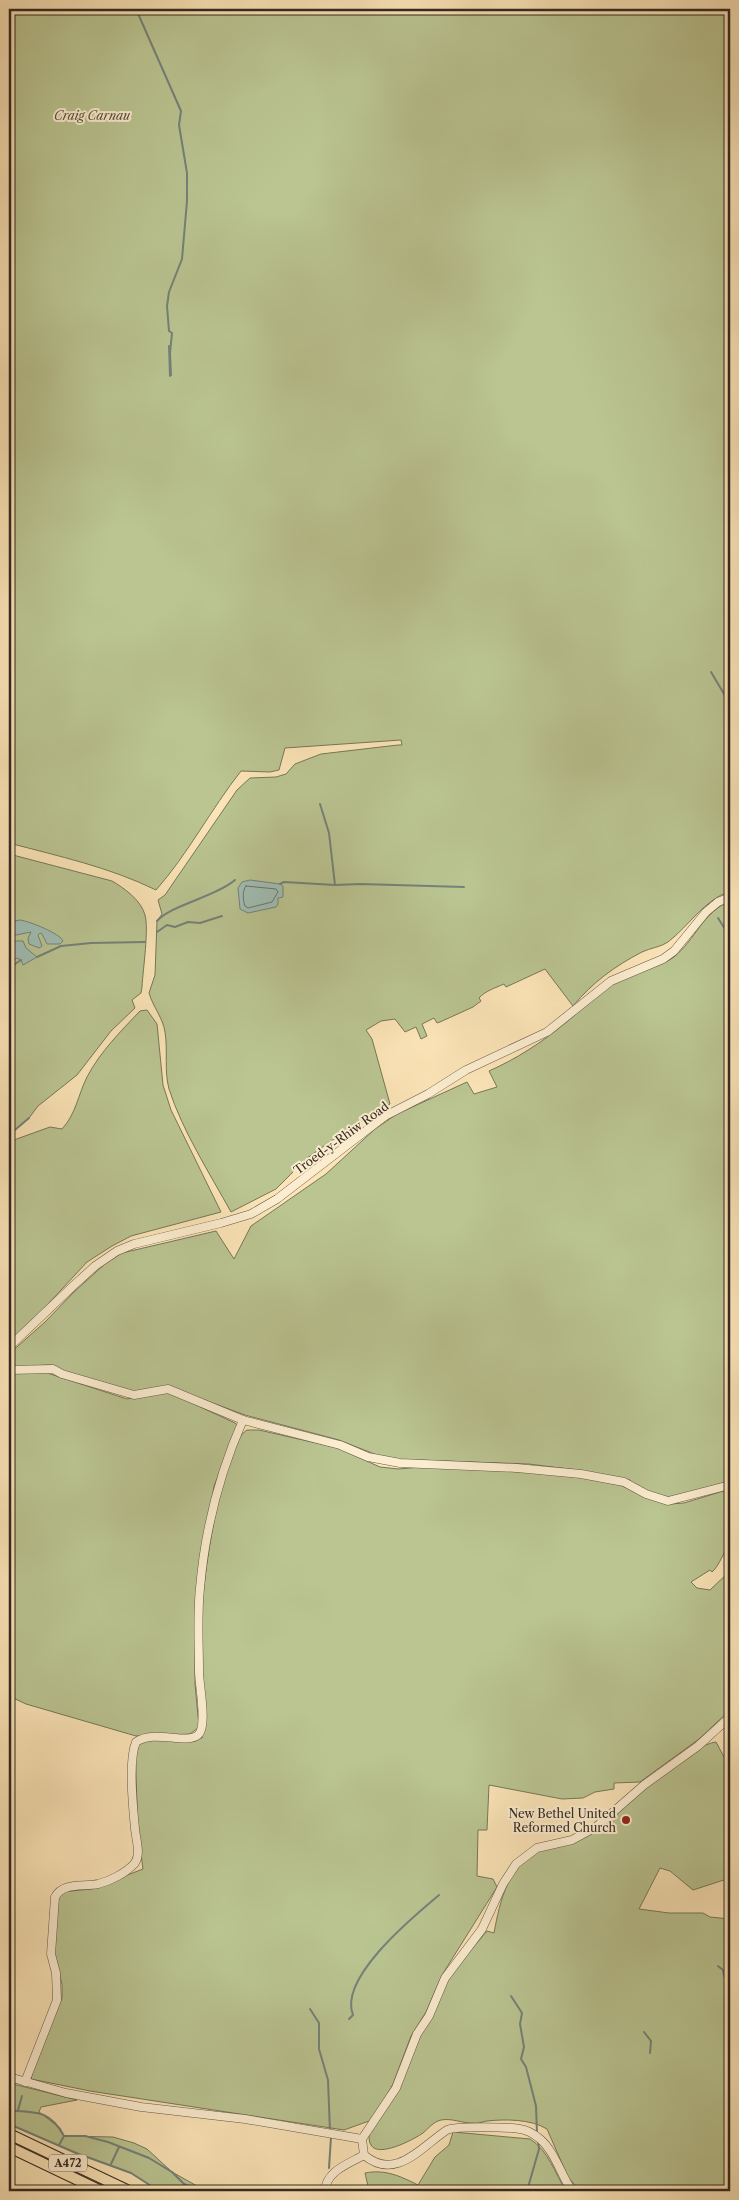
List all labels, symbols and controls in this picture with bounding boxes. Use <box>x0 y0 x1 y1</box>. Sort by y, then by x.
park label: Craig Carnau <box>54 108 131 123</box>
street label: Troed-y-Rhiw Road <box>291 1098 392 1177</box>
place label: New Bethel United Reformed Church <box>508 1806 617 1835</box>
marker: New Bethel United Reformed Church <box>620 1814 632 1826</box>
road number: A472 <box>49 2154 87 2172</box>

